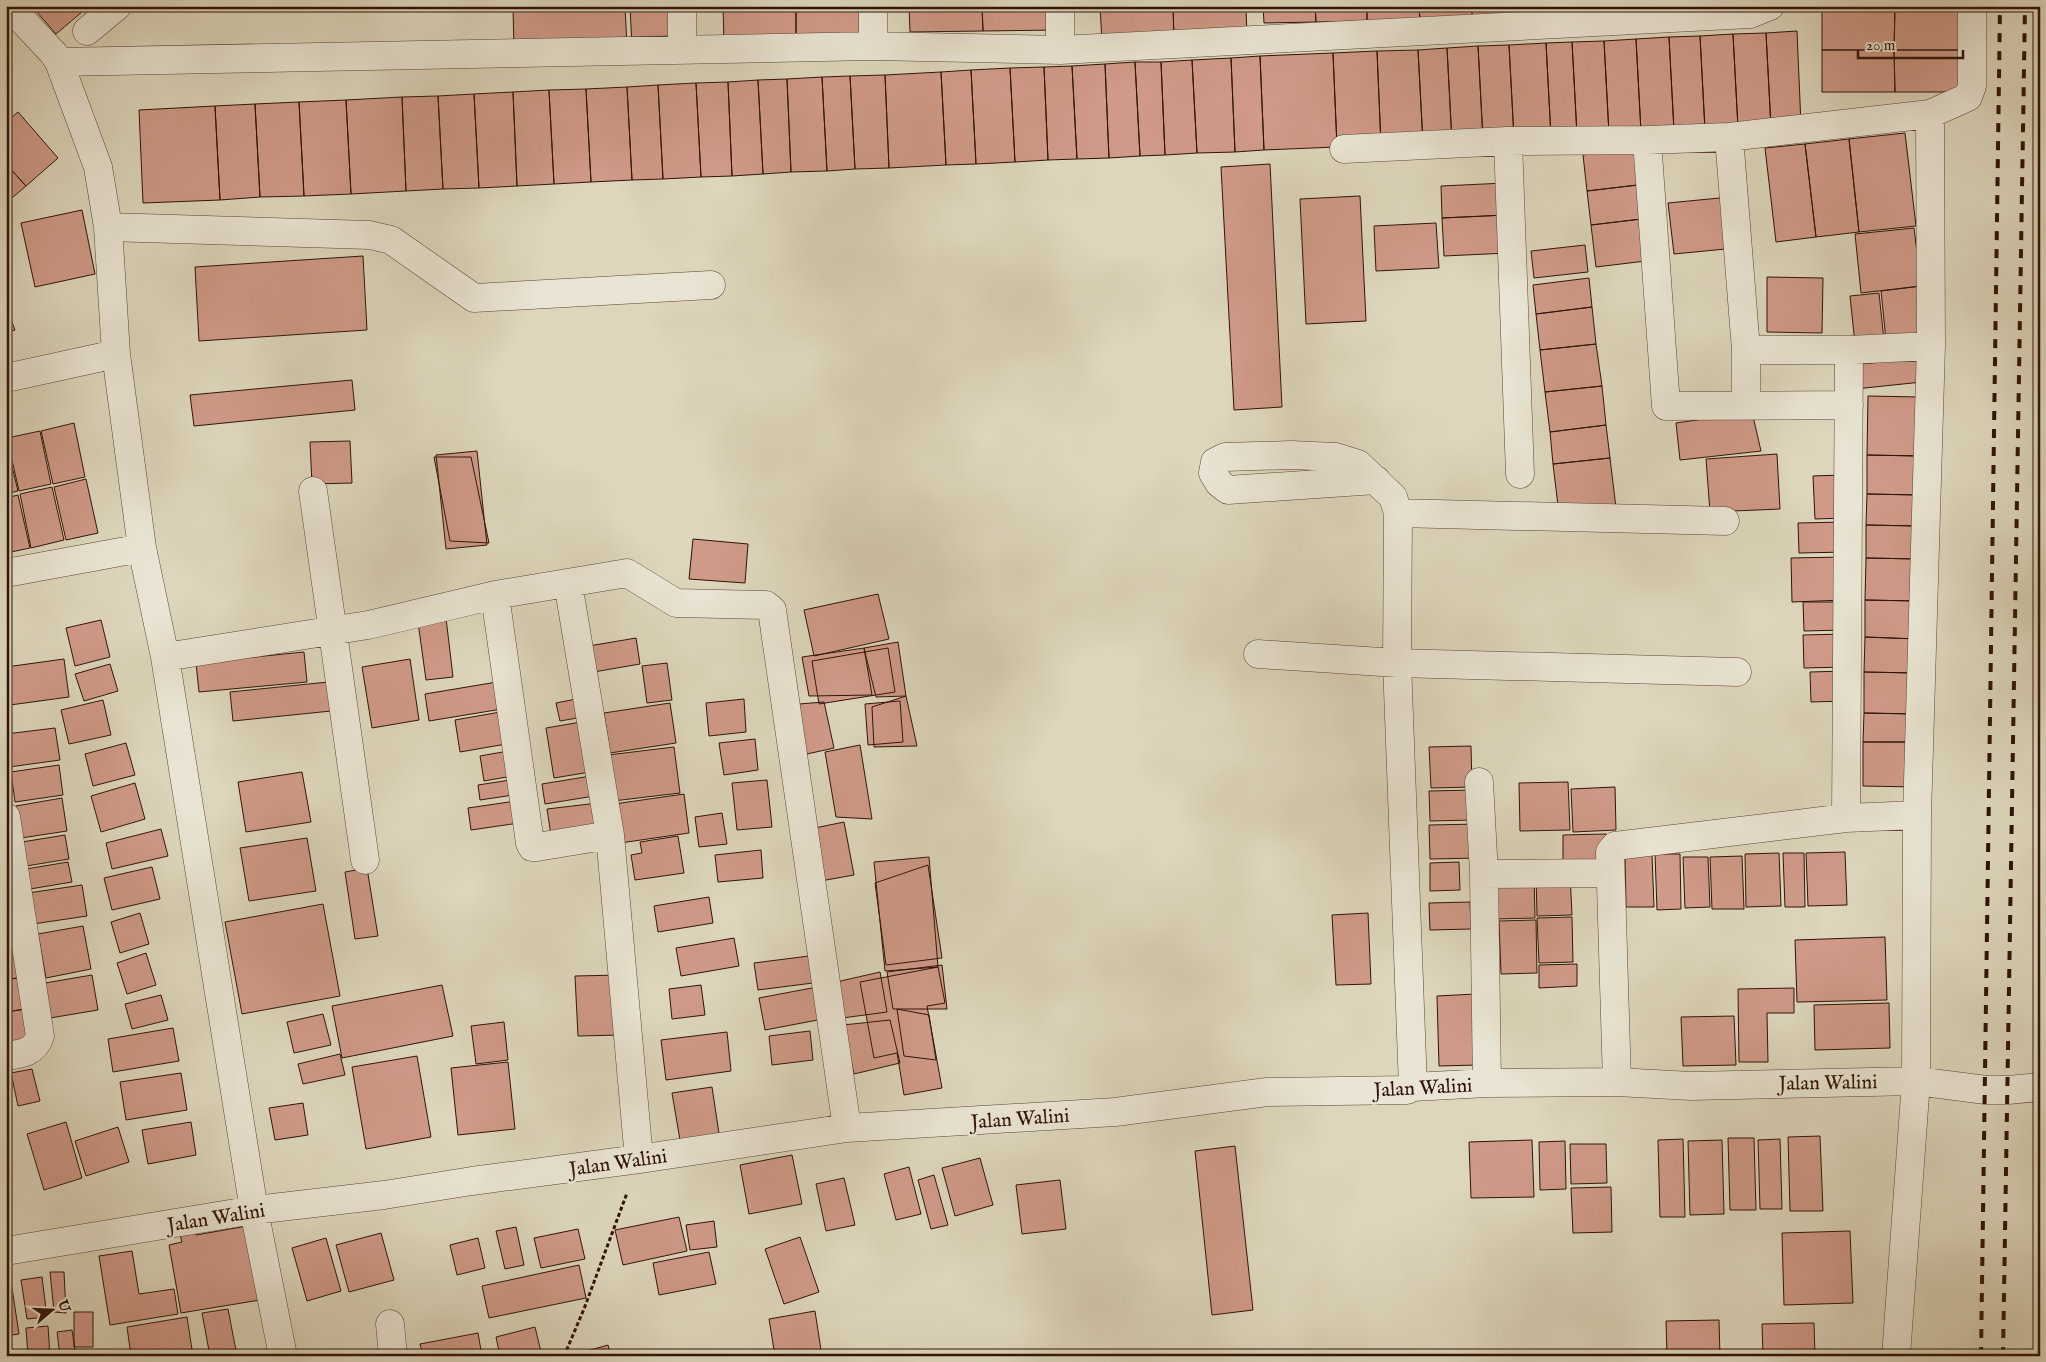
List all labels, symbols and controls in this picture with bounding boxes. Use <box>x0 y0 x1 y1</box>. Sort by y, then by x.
scale bar <box>1858 28 1964 60</box>
text: 20 m <box>1866 36 1896 55</box>
street label: Jalan Walini <box>1776 1070 1878 1097</box>
street label: Jalan Walini <box>1371 1073 1473 1104</box>
street label: Jalan Walini <box>968 1104 1070 1136</box>
street label: Jalan Walini <box>566 1144 669 1183</box>
street label: Jalan Walini <box>164 1198 267 1239</box>
north arrow <box>28 1284 78 1334</box>
text: U <box>53 1297 74 1316</box>

